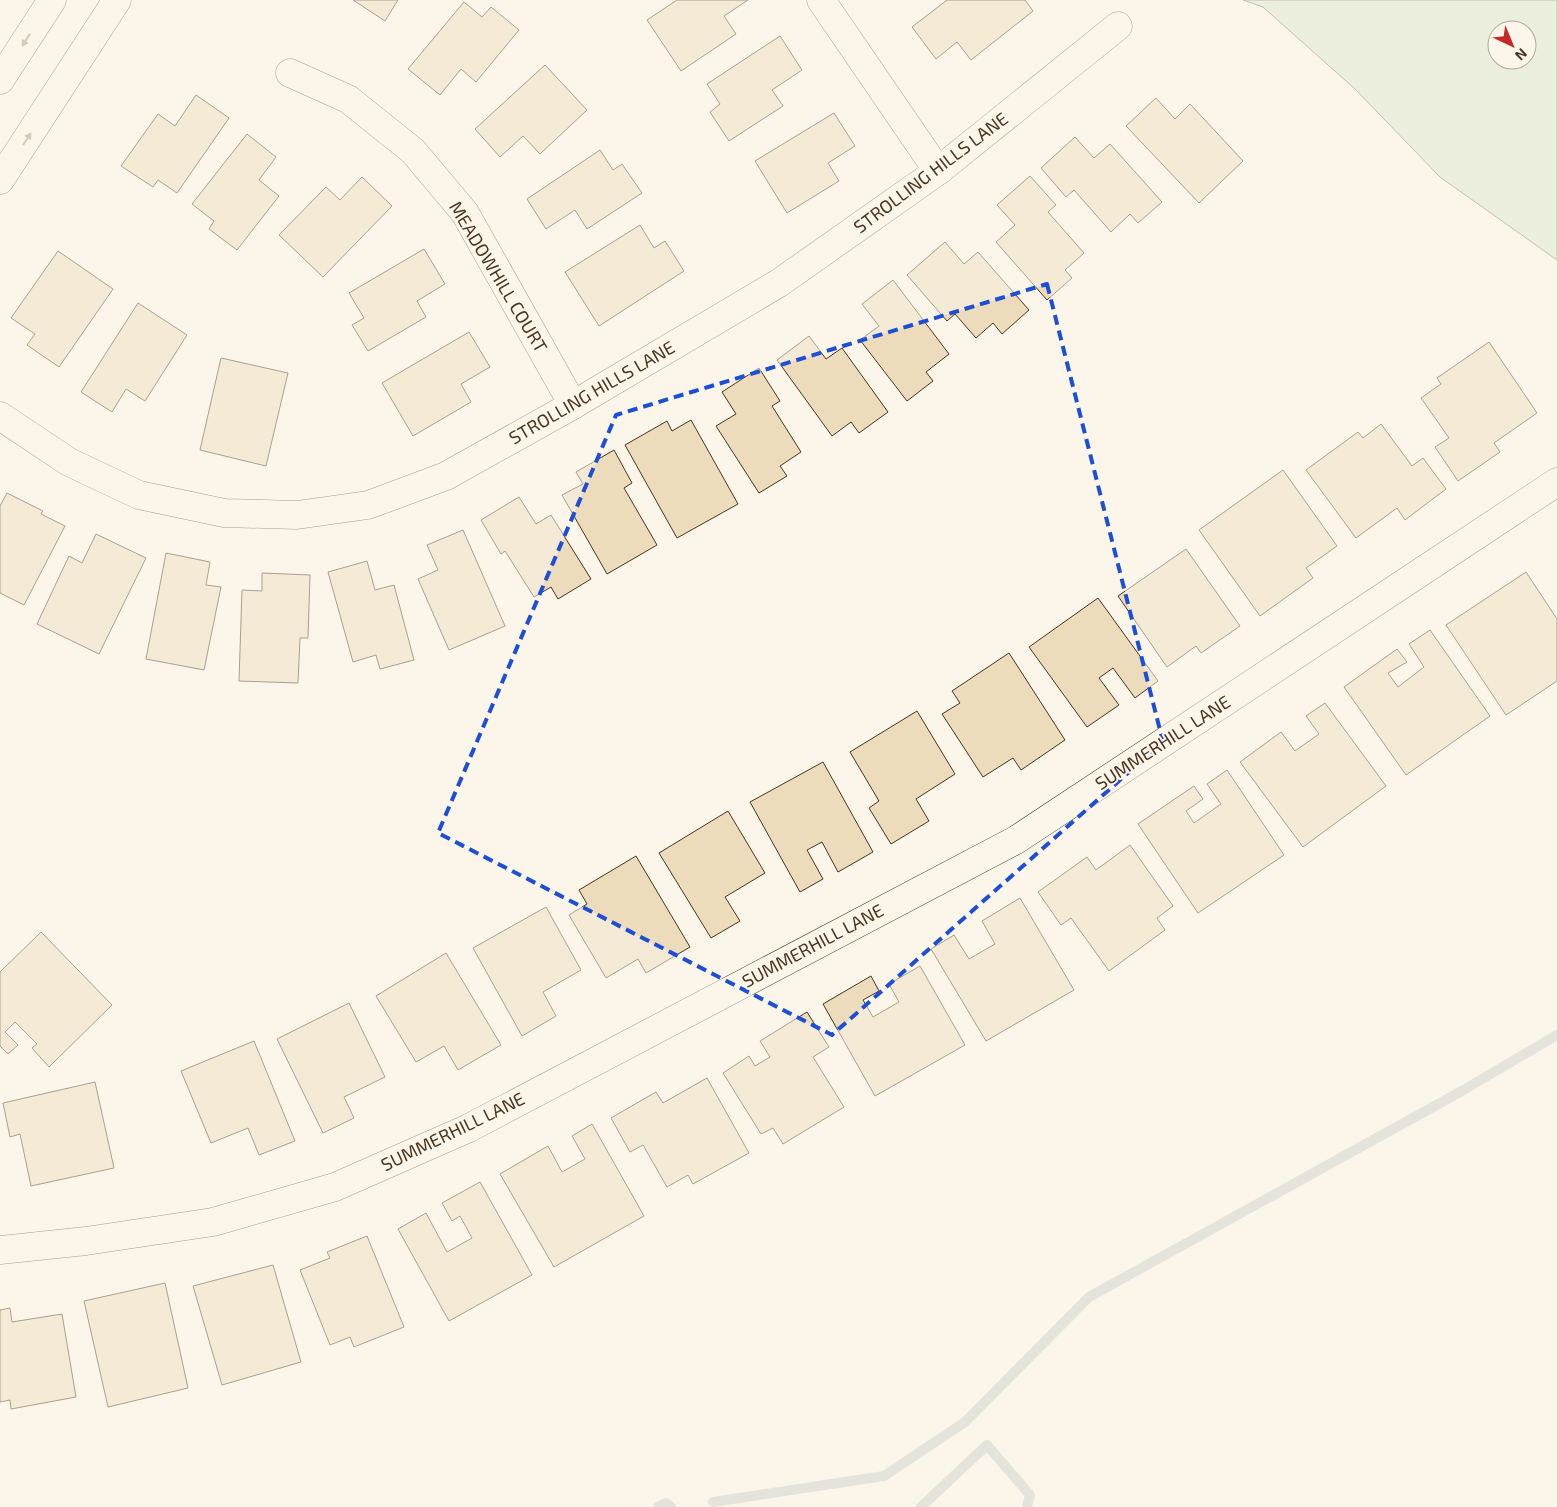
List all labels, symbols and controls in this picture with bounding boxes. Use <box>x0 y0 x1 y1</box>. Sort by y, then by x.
north arrow <box>1487 20 1537 70</box>
one-way arrow <box>21 33 31 46</box>
text: N <box>1512 45 1531 64</box>
street label: STROLLING HILLS LANE <box>849 107 1012 237</box>
one-way arrow <box>22 132 31 145</box>
street label: MEADOWHILL COURT <box>445 197 553 357</box>
street label: STROLLING HILLS LANE <box>505 336 678 449</box>
street label: SUMMERHILL LANE <box>1091 690 1234 794</box>
street label: SUMMERHILL LANE <box>738 899 887 992</box>
street label: SUMMERHILL LANE <box>377 1087 528 1175</box>

